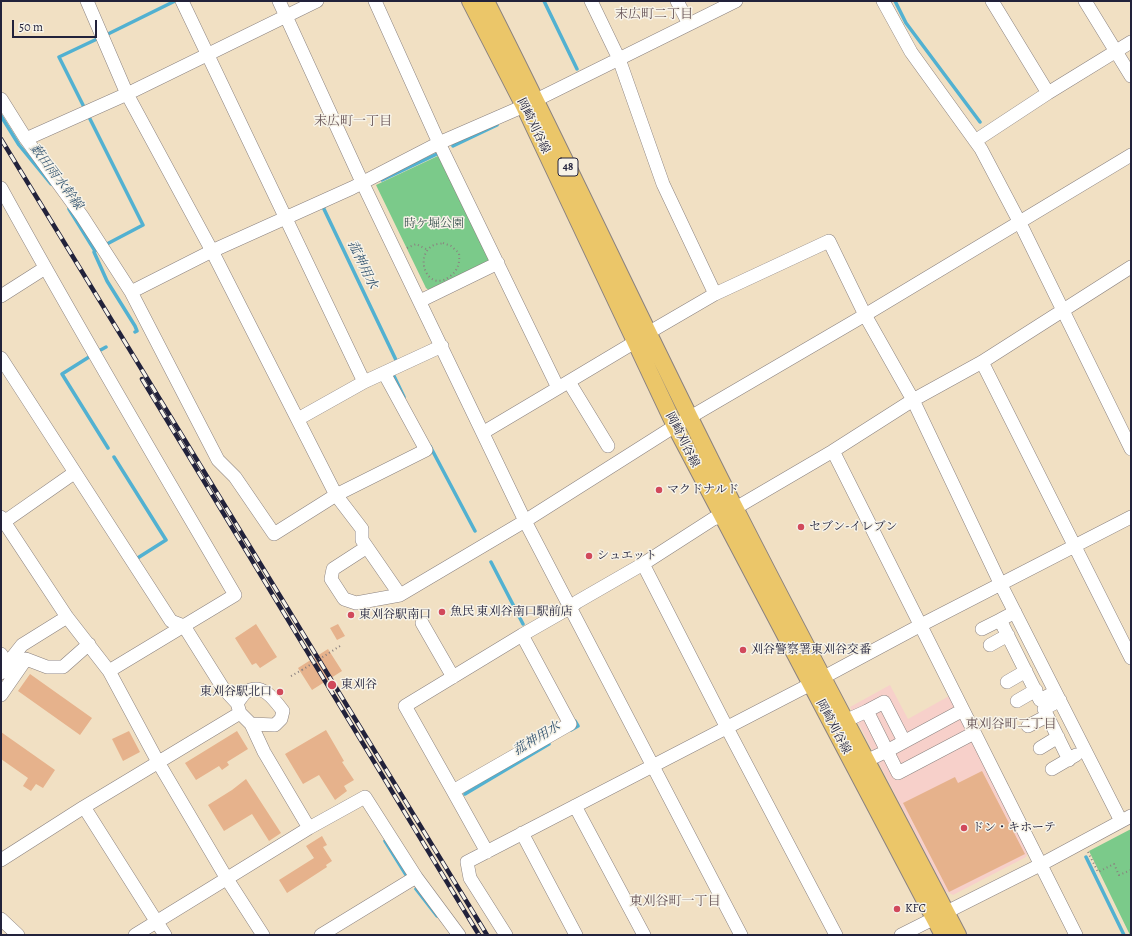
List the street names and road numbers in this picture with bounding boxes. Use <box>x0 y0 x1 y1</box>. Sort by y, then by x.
street label: 岡崎刈谷線 <box>513 96 553 156</box>
road number: 48 <box>558 158 578 176</box>
street label: 岡崎刈谷線 <box>662 410 702 470</box>
street label: 岡崎刈谷線 <box>813 697 853 757</box>

